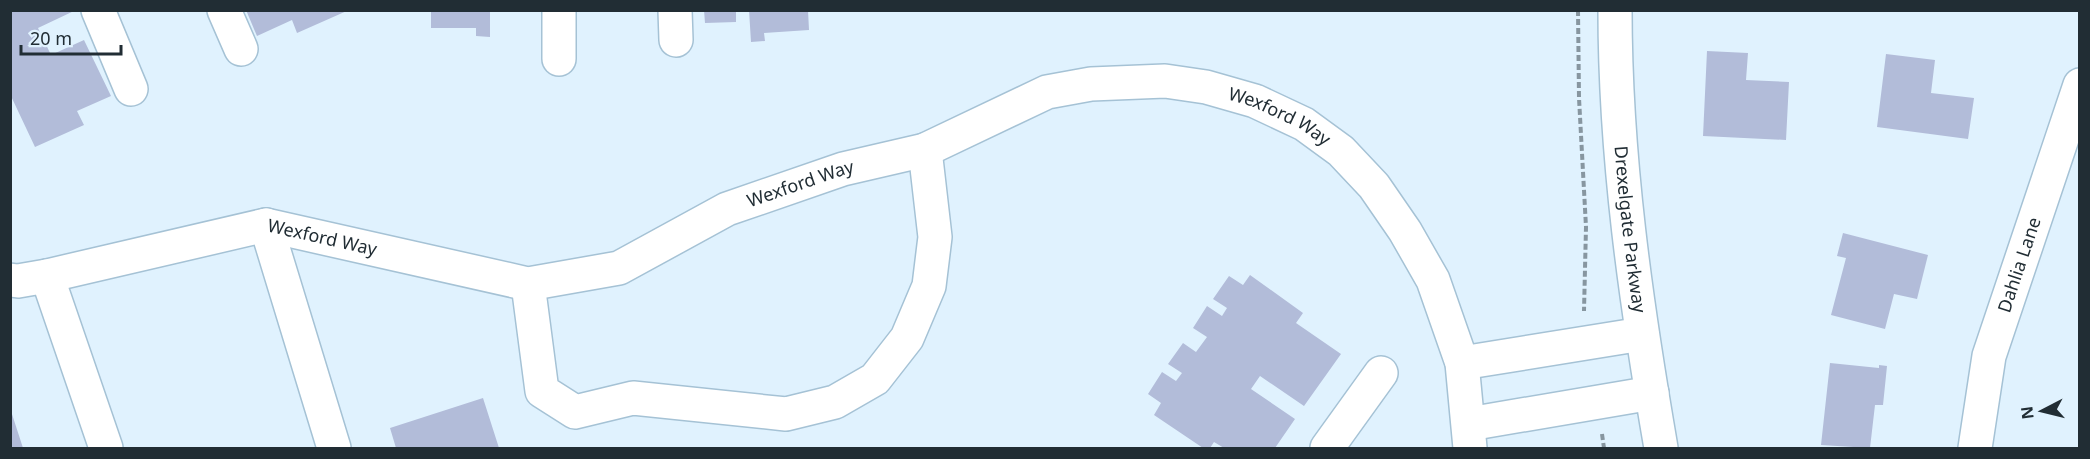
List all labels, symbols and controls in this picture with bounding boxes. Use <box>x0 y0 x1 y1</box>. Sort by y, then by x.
scale bar <box>21 18 122 56</box>
text: 20 m <box>30 26 72 50</box>
street label: Wexford Way <box>1226 81 1337 151</box>
street label: Drexelgate Parkway <box>1609 145 1652 315</box>
street label: Wexford Way <box>744 154 857 212</box>
street label: Wexford Way <box>266 213 380 261</box>
street label: Dahlia Lane <box>1991 214 2046 316</box>
north arrow <box>2012 381 2072 441</box>
text: N <box>2015 405 2039 421</box>

